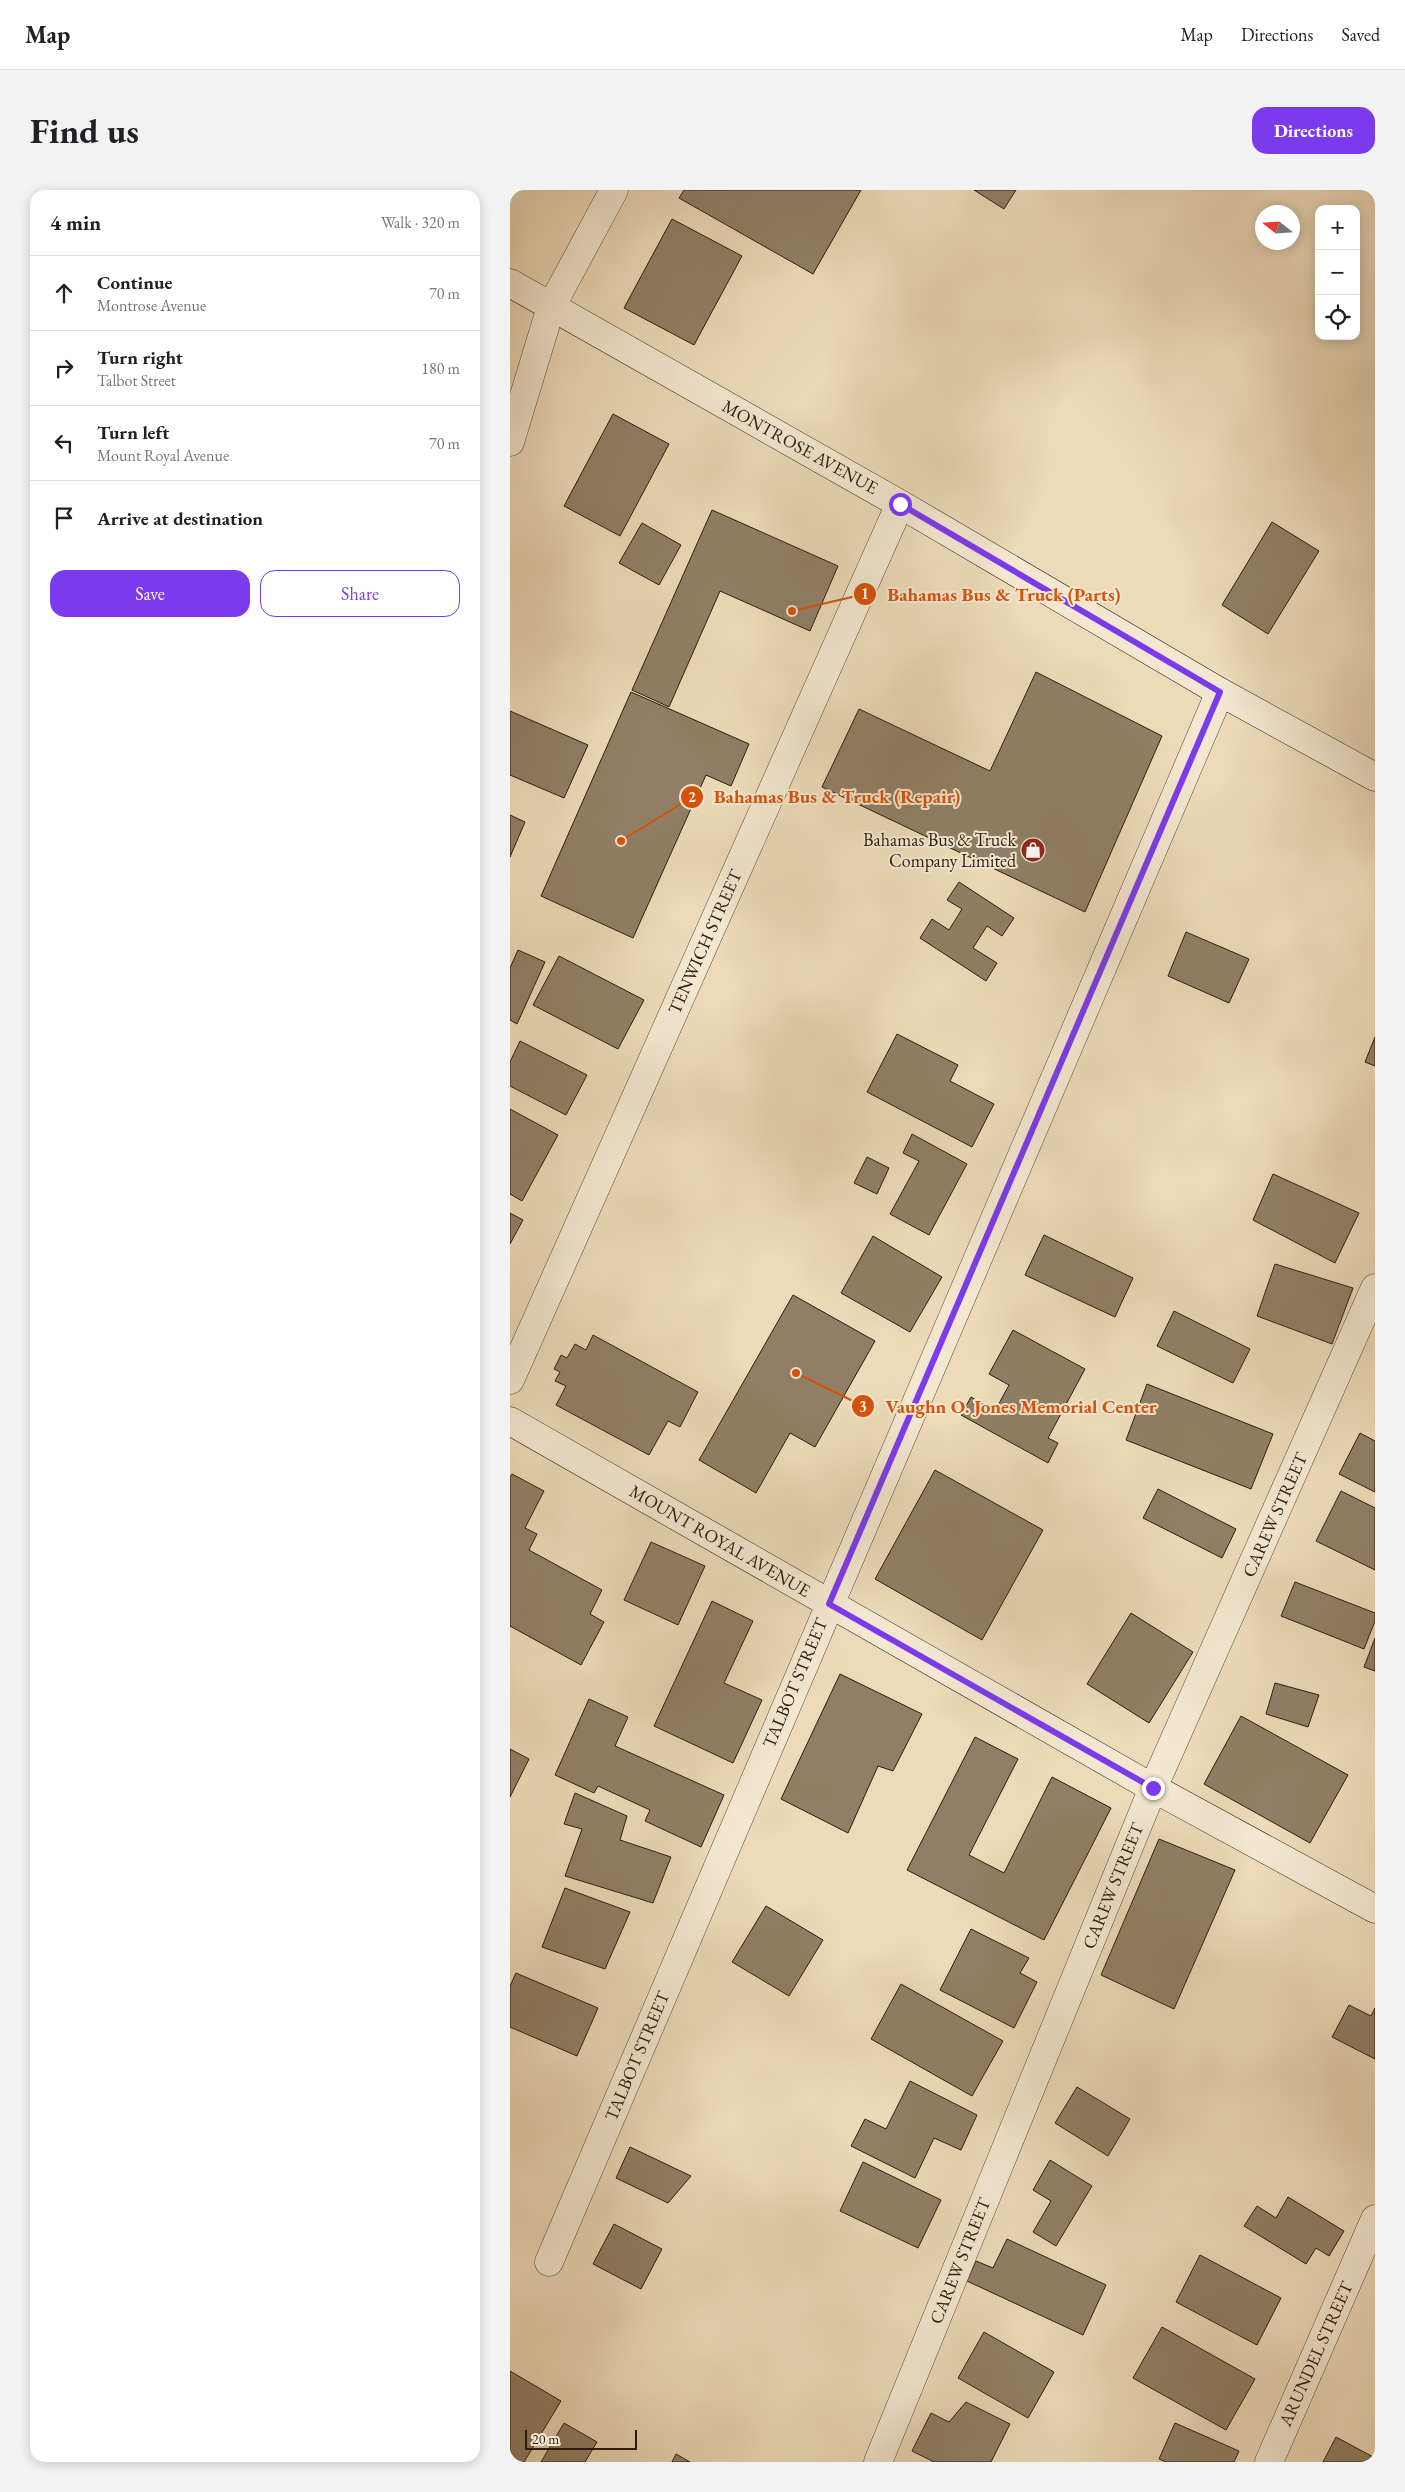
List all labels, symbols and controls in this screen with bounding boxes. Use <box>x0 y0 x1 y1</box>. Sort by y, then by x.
text: Map <box>25 19 70 50</box>
text: Map <box>1181 23 1213 46</box>
text: Directions <box>1241 23 1313 46</box>
text: Saved <box>1341 23 1380 46</box>
button: Directions <box>1252 107 1375 154</box>
text: Find us <box>30 108 139 153</box>
north arrow <box>1255 205 1300 250</box>
map controls <box>1315 205 1360 340</box>
button: + <box>1315 205 1360 250</box>
text: 4 min <box>50 209 101 236</box>
text: Walk · 320 m <box>381 212 460 233</box>
button: − <box>1315 250 1360 295</box>
text: Continue <box>97 270 172 295</box>
icon: ahead <box>50 279 78 307</box>
text: 70 m <box>429 283 460 304</box>
text: Montrose Avenue <box>97 295 206 316</box>
button: locate <box>1315 295 1360 340</box>
text: Turn right <box>97 345 183 370</box>
icon: right <box>50 354 78 382</box>
text: 180 m <box>421 358 460 379</box>
text: Talbot Street <box>97 370 176 391</box>
street label: MONTROSE AVENUE <box>718 394 882 499</box>
text: Turn left <box>97 420 169 445</box>
icon: left <box>50 429 78 457</box>
text: 70 m <box>429 433 460 454</box>
text: Mount Royal Avenue <box>97 445 229 466</box>
route start <box>889 493 912 516</box>
icon: arrive <box>50 504 78 532</box>
text: Arrive at destination <box>97 506 263 531</box>
button: Save <box>50 570 250 617</box>
button: Share <box>260 570 460 617</box>
callout: Bahamas Bus & Truck (Parts) <box>852 577 1131 611</box>
text: Bahamas Bus & Truck (Parts) <box>887 582 1121 607</box>
text: 1 <box>861 584 869 603</box>
callout: Bahamas Bus & Truck (Repair) <box>679 780 971 814</box>
text: Bahamas Bus & Truck (Repair) <box>714 784 961 809</box>
text: 2 <box>688 787 696 806</box>
place label: Bahamas Bus & Truck Company Limited <box>863 828 1017 872</box>
shop icon: Bahamas Bus & Truck Company Limited <box>1020 837 1046 863</box>
street label: TENWICH STREET <box>662 865 747 1018</box>
callout: Vaughn O. Jones Memorial Center <box>850 1389 1167 1423</box>
text: Vaughn O. Jones Memorial Center <box>885 1394 1157 1419</box>
text: 3 <box>859 1397 867 1416</box>
street label: CAREW STREET <box>1237 1448 1313 1581</box>
street label: MOUNT ROYAL AVENUE <box>626 1479 815 1602</box>
street label: TALBOT STREET <box>757 1614 833 1751</box>
route end <box>1142 1777 1165 1800</box>
street label: CAREW STREET <box>1077 1819 1149 1952</box>
street label: TALBOT STREET <box>599 1987 675 2124</box>
street label: CAREW STREET <box>924 2194 996 2327</box>
street label: ARUNDEL STREET <box>1273 2277 1358 2431</box>
scale bar <box>525 2427 638 2450</box>
text: 20 m <box>532 2430 559 2448</box>

